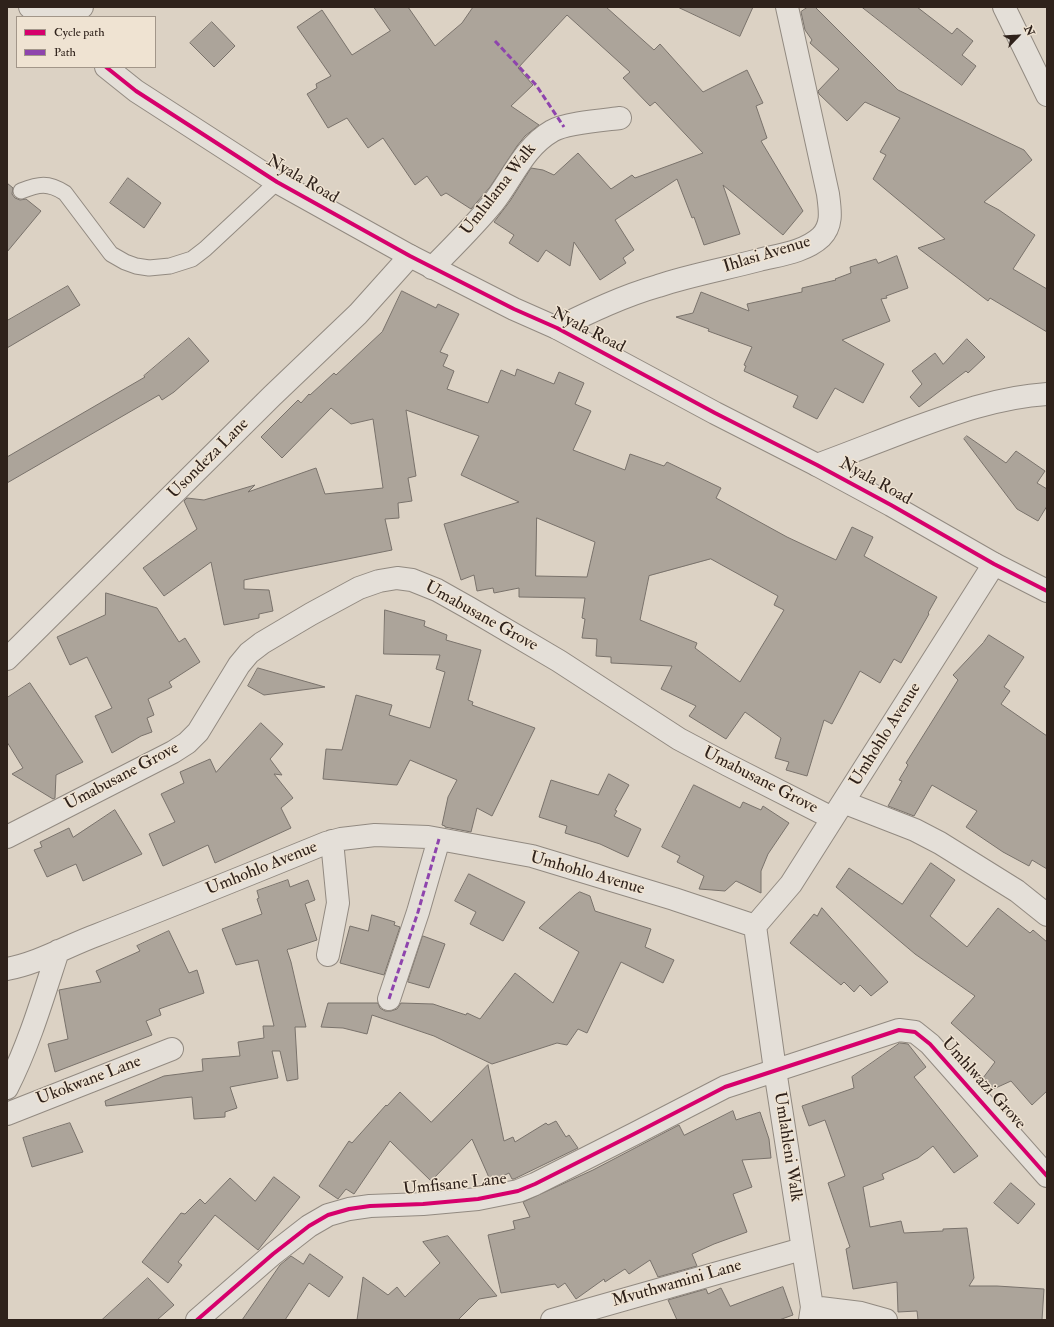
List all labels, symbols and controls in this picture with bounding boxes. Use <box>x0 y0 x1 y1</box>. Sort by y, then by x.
legend <box>16 16 156 68</box>
north arrow <box>998 16 1038 56</box>
text: N <box>1021 23 1037 38</box>
text: Cycle path <box>54 25 104 40</box>
text: Path <box>54 45 76 60</box>
street label: Umlulama Walk <box>457 140 541 240</box>
street label: Nyala Road <box>262 151 342 209</box>
street label: Ihlasi Avenue <box>721 232 813 278</box>
street label: Nyala Road <box>548 304 628 358</box>
street label: Usondeza Lane <box>164 414 254 504</box>
street label: Nyala Road <box>835 454 915 510</box>
street label: Umabusane Grove <box>421 577 541 657</box>
street label: Umhohlo Avenue <box>846 679 926 791</box>
street label: Umabusane Grove <box>61 738 183 816</box>
street label: Umabusane Grove <box>699 743 821 819</box>
street label: Umhohlo Avenue <box>203 837 321 901</box>
street label: Umhohlo Avenue <box>527 848 647 900</box>
street label: Umhlwazi Grove <box>936 1034 1030 1134</box>
street label: Ukokwane Lane <box>34 1052 144 1110</box>
street label: Umlahleni Walk <box>768 1091 806 1203</box>
street label: Umfisane Lane <box>402 1169 508 1201</box>
street label: Mvuthwamini Lane <box>610 1256 744 1312</box>

